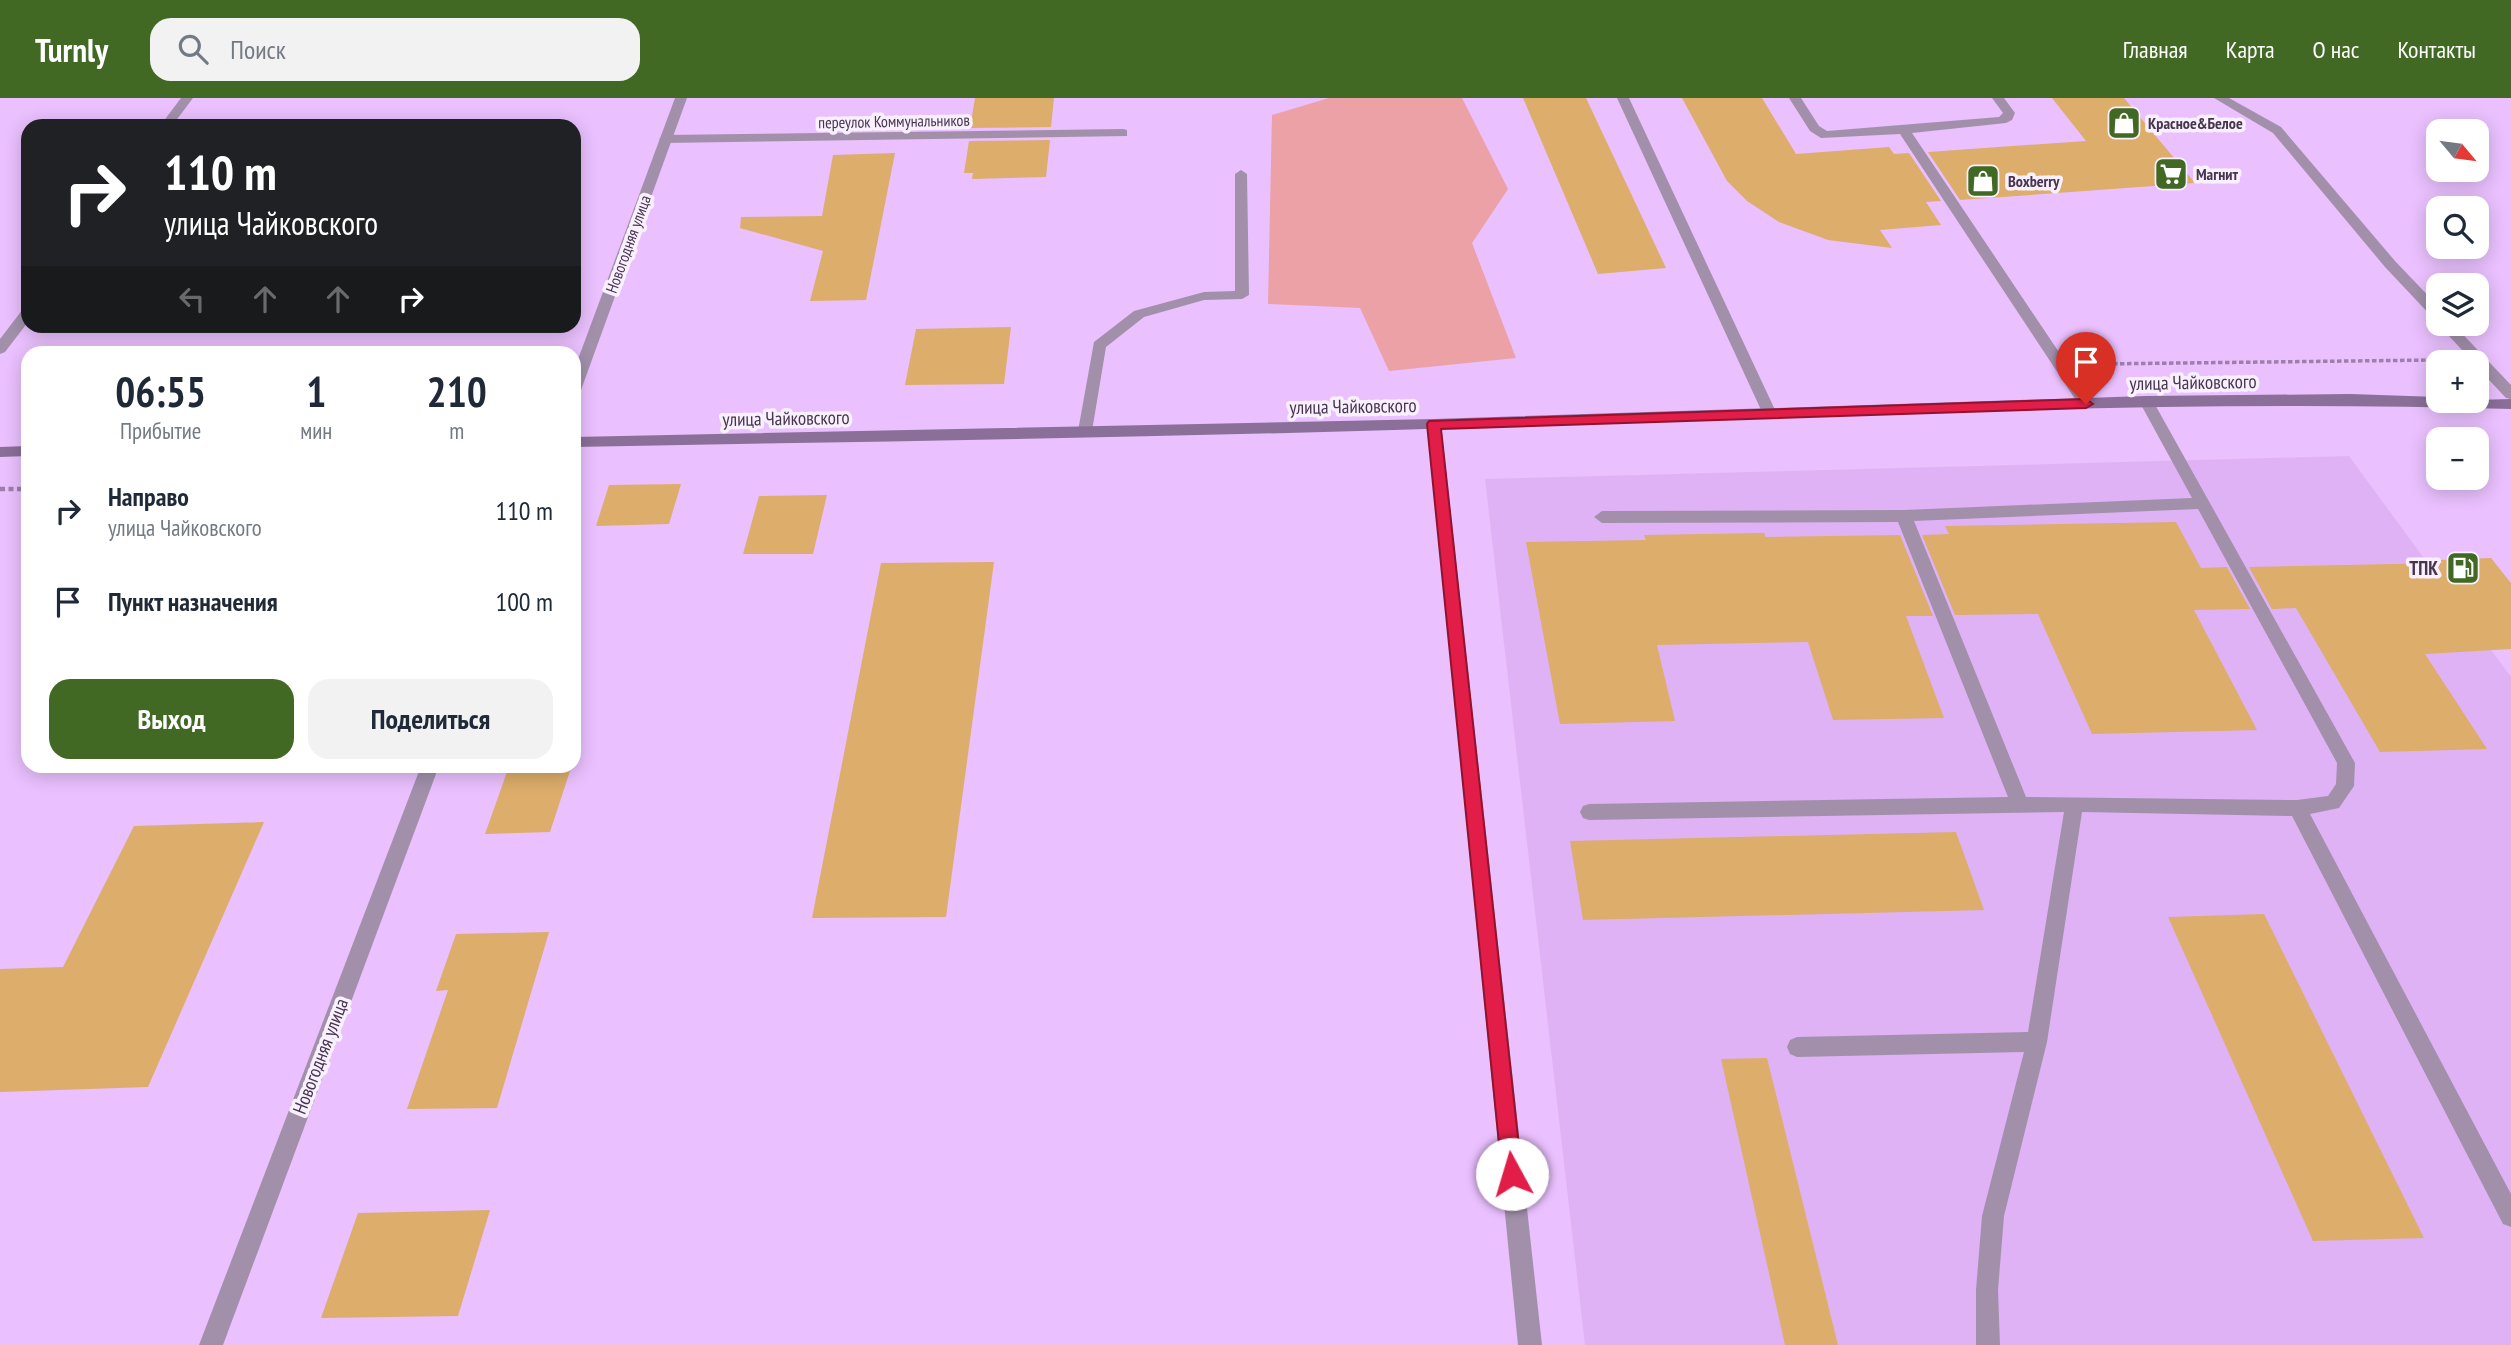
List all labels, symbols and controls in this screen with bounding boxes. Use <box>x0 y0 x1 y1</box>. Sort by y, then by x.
search box <box>150 18 640 81</box>
text: Turnly <box>35 28 108 71</box>
icon: search <box>174 30 212 68</box>
text: Поиск <box>230 33 286 66</box>
text: Главная <box>2123 34 2188 65</box>
text: Карта <box>2226 34 2275 65</box>
text: О нас <box>2313 34 2359 65</box>
text: Контакты <box>2397 34 2476 65</box>
shop icon: Красное&Белое <box>2105 104 2143 142</box>
street label: переулок Коммунальников <box>818 110 970 132</box>
place label: Красное&Белое <box>2148 113 2243 133</box>
north arrow <box>2426 119 2488 182</box>
map controls <box>2426 119 2489 490</box>
text: 110 m <box>164 140 277 204</box>
icon: right <box>49 147 140 238</box>
supermarket icon: Магнит <box>2152 155 2190 193</box>
shop icon: Boxberry <box>1964 162 2002 200</box>
place label: Магнит <box>2196 164 2238 184</box>
place label: Boxberry <box>2008 171 2060 191</box>
street label: Новогодняя улица <box>601 192 655 296</box>
button: search <box>2426 196 2489 259</box>
text: улица Чайковского <box>164 202 378 244</box>
button: layers <box>2426 273 2489 336</box>
icon: left <box>173 280 211 318</box>
icon: ahead <box>246 280 284 318</box>
icon: ahead <box>319 280 357 318</box>
icon: right <box>392 280 430 318</box>
pin <box>2056 332 2116 404</box>
icon: arrive <box>2067 343 2105 381</box>
button: + <box>2426 350 2489 413</box>
text: 06:55 <box>115 364 206 419</box>
text: 1 <box>306 364 326 419</box>
text: 210 <box>427 364 487 419</box>
street label: улица Чайковского <box>2129 369 2257 395</box>
street label: улица Чайковского <box>1289 393 1417 419</box>
street label: улица Чайковского <box>722 405 850 431</box>
text: Прибытие <box>120 416 201 445</box>
text: мин <box>300 416 332 445</box>
text: m <box>449 416 464 445</box>
button: − <box>2426 427 2489 490</box>
text: Направо <box>108 480 189 513</box>
icon: right <box>49 492 87 530</box>
text: 110 m <box>495 494 553 527</box>
text: улица Чайковского <box>108 513 262 542</box>
fuel station icon: ТПК <box>2444 549 2482 587</box>
place label: ТПК <box>2409 556 2438 580</box>
icon: arrive <box>49 583 87 621</box>
text: Пункт назначения <box>108 585 278 618</box>
text: 100 m <box>495 585 553 618</box>
button: Выход <box>49 679 294 759</box>
button: Поделиться <box>308 679 553 759</box>
street label: Новогодняя улица <box>287 995 353 1117</box>
position arrow <box>1475 1137 1549 1211</box>

